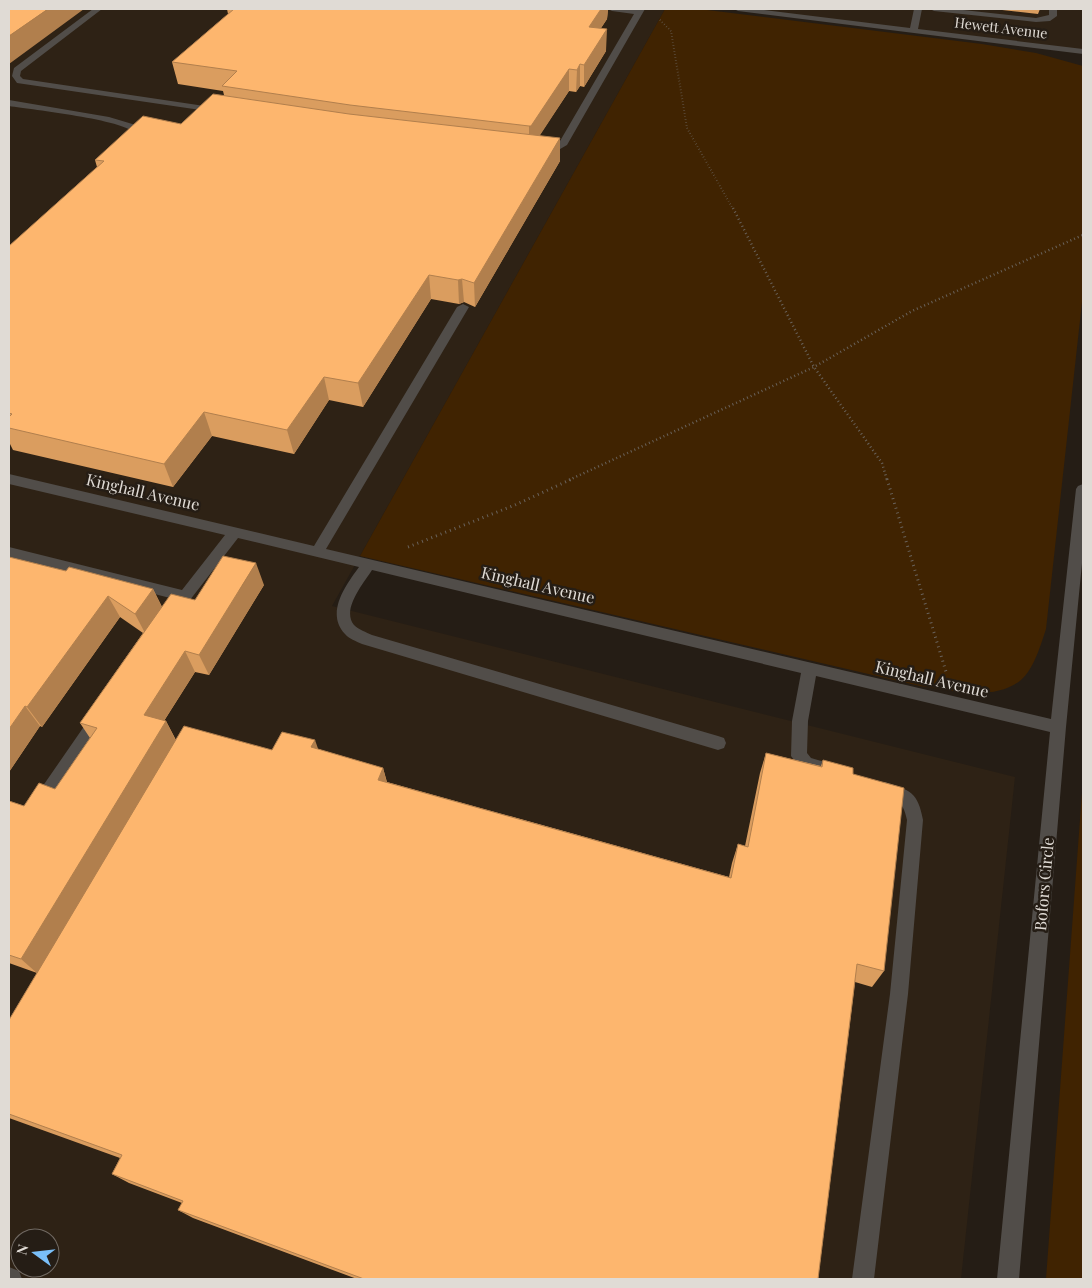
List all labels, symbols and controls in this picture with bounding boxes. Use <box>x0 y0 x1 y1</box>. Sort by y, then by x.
street label: Hewett Avenue <box>954 12 1049 43</box>
street label: Kinghall Avenue <box>84 468 202 515</box>
street label: Kinghall Avenue <box>479 561 597 608</box>
street label: Kinghall Avenue <box>873 655 991 702</box>
street label: Bofors Circle <box>1029 836 1058 931</box>
north arrow <box>10 1228 60 1278</box>
text: N <box>11 1242 32 1257</box>

